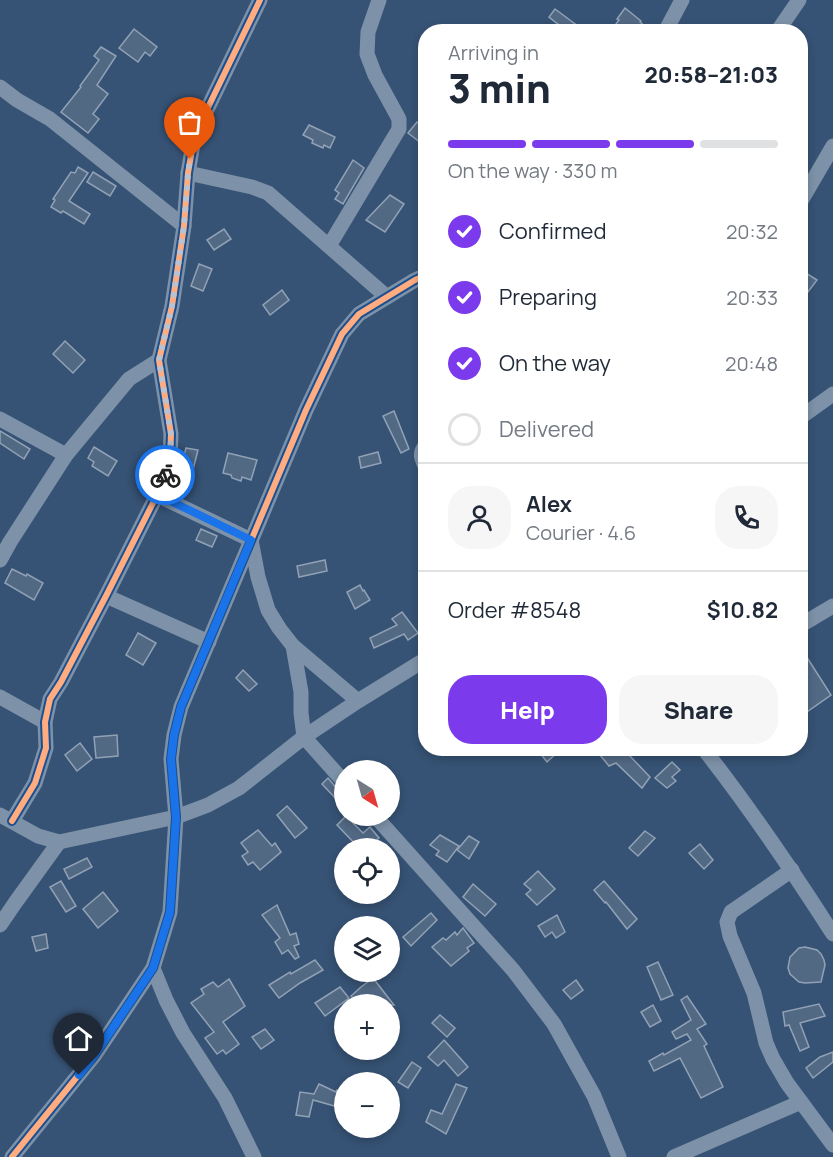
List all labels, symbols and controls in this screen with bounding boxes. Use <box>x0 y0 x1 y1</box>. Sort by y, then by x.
text: Arriving in <box>448 39 539 66</box>
text: 20:58–21:03 <box>645 60 778 90</box>
text: 3 min <box>448 61 551 115</box>
pin <box>164 97 215 159</box>
icon: bag <box>173 106 206 139</box>
text: On the way · 330 m <box>448 157 618 184</box>
icon: check <box>448 215 481 248</box>
text: Confirmed <box>499 216 607 246</box>
text: 20:32 <box>726 218 778 245</box>
icon: check <box>448 281 481 314</box>
text: Preparing <box>499 282 597 312</box>
text: 20:33 <box>726 284 778 311</box>
icon: check <box>448 347 481 380</box>
text: On the way <box>499 348 611 378</box>
text: 20:48 <box>725 350 778 377</box>
text: Delivered <box>499 414 594 444</box>
courier <box>135 445 195 505</box>
icon: bike <box>149 459 182 492</box>
button: person <box>448 486 511 549</box>
button: phone <box>715 486 778 549</box>
text: Alex <box>526 489 572 519</box>
text: Courier · 4.6 <box>526 519 636 546</box>
text: Order #8548 <box>448 595 581 625</box>
text: $10.82 <box>707 595 778 625</box>
button: Help <box>448 675 607 744</box>
button: Share <box>619 675 778 744</box>
north arrow <box>334 760 400 826</box>
map controls <box>334 760 400 1138</box>
button: locate <box>334 838 400 904</box>
button: layers <box>334 916 400 982</box>
button: + <box>334 994 400 1060</box>
pin <box>53 1013 104 1075</box>
icon: home <box>62 1022 95 1055</box>
button: − <box>334 1072 400 1138</box>

